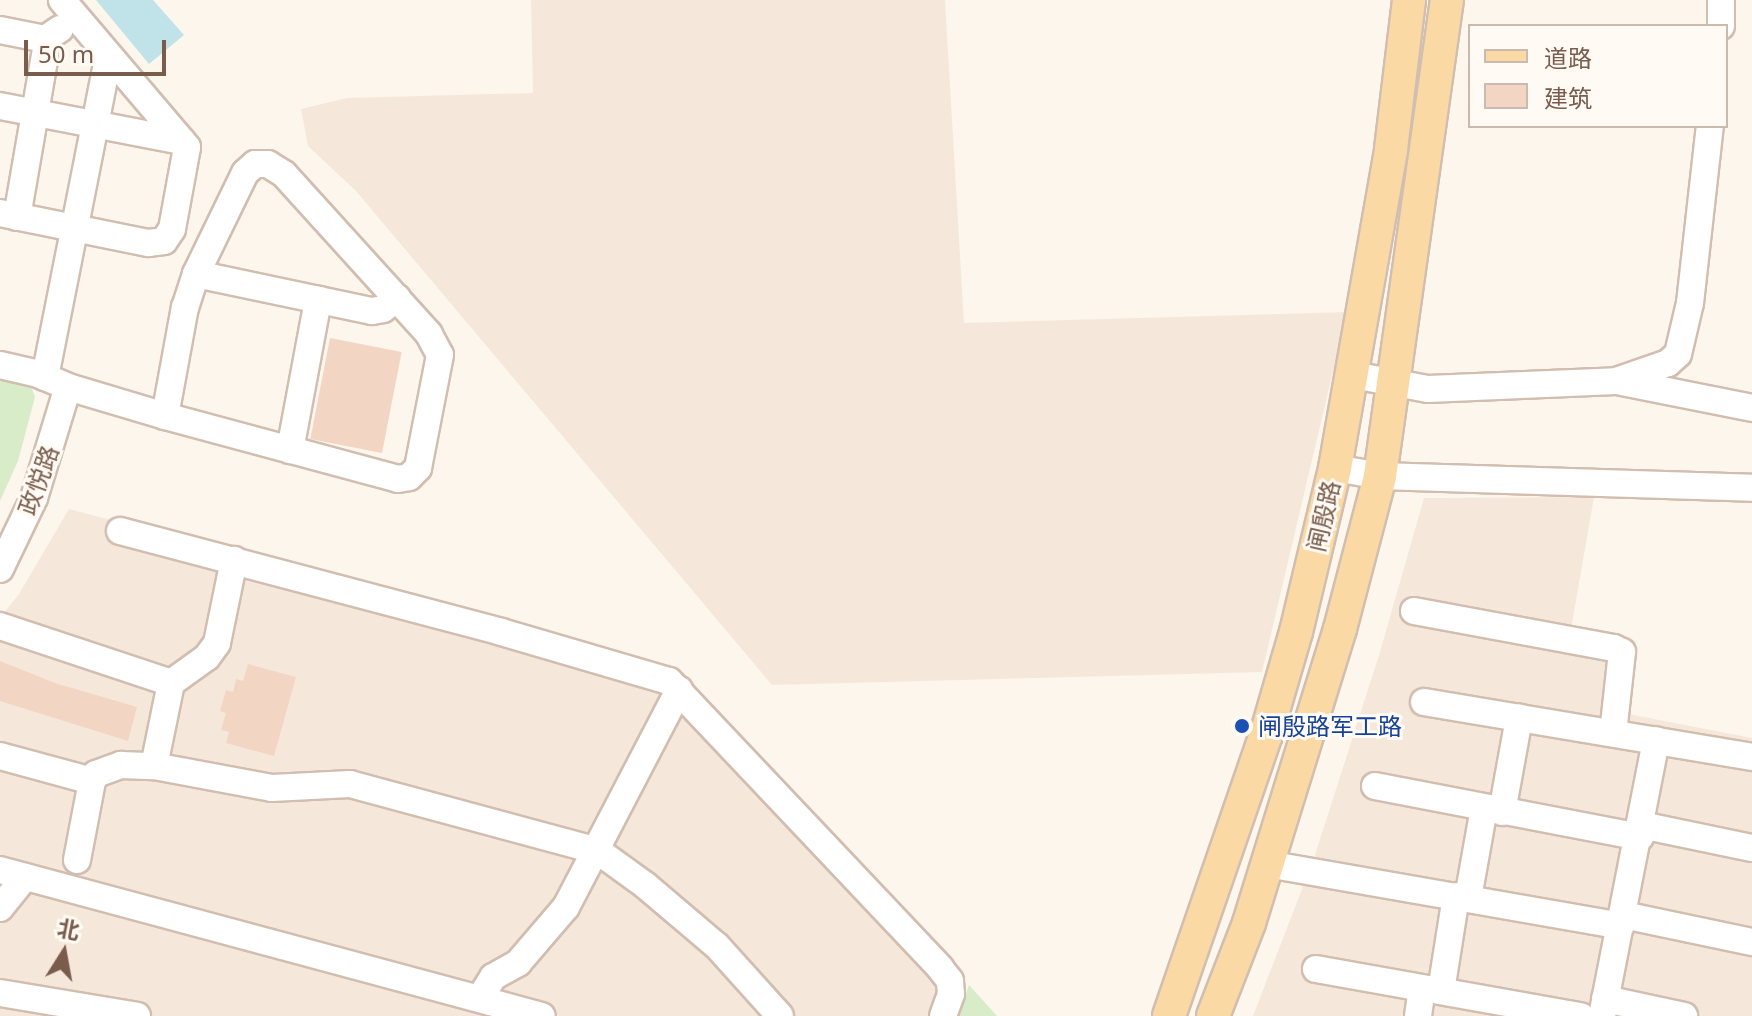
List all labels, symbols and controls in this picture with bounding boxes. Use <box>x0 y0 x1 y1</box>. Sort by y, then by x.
scale bar <box>28 24 170 74</box>
legend <box>1468 24 1728 128</box>
text: 50 m <box>38 37 94 70</box>
text: 道路 <box>1544 41 1592 74</box>
text: 建筑 <box>1544 81 1592 114</box>
street label: 政悦路 <box>12 441 64 519</box>
street label: 闸殷路 <box>1301 478 1345 554</box>
place label: 闸殷路军工路 <box>1258 712 1402 740</box>
marker: 闸殷路军工路 <box>1233 717 1251 735</box>
north arrow <box>24 912 104 992</box>
text: 北 <box>55 912 82 945</box>

